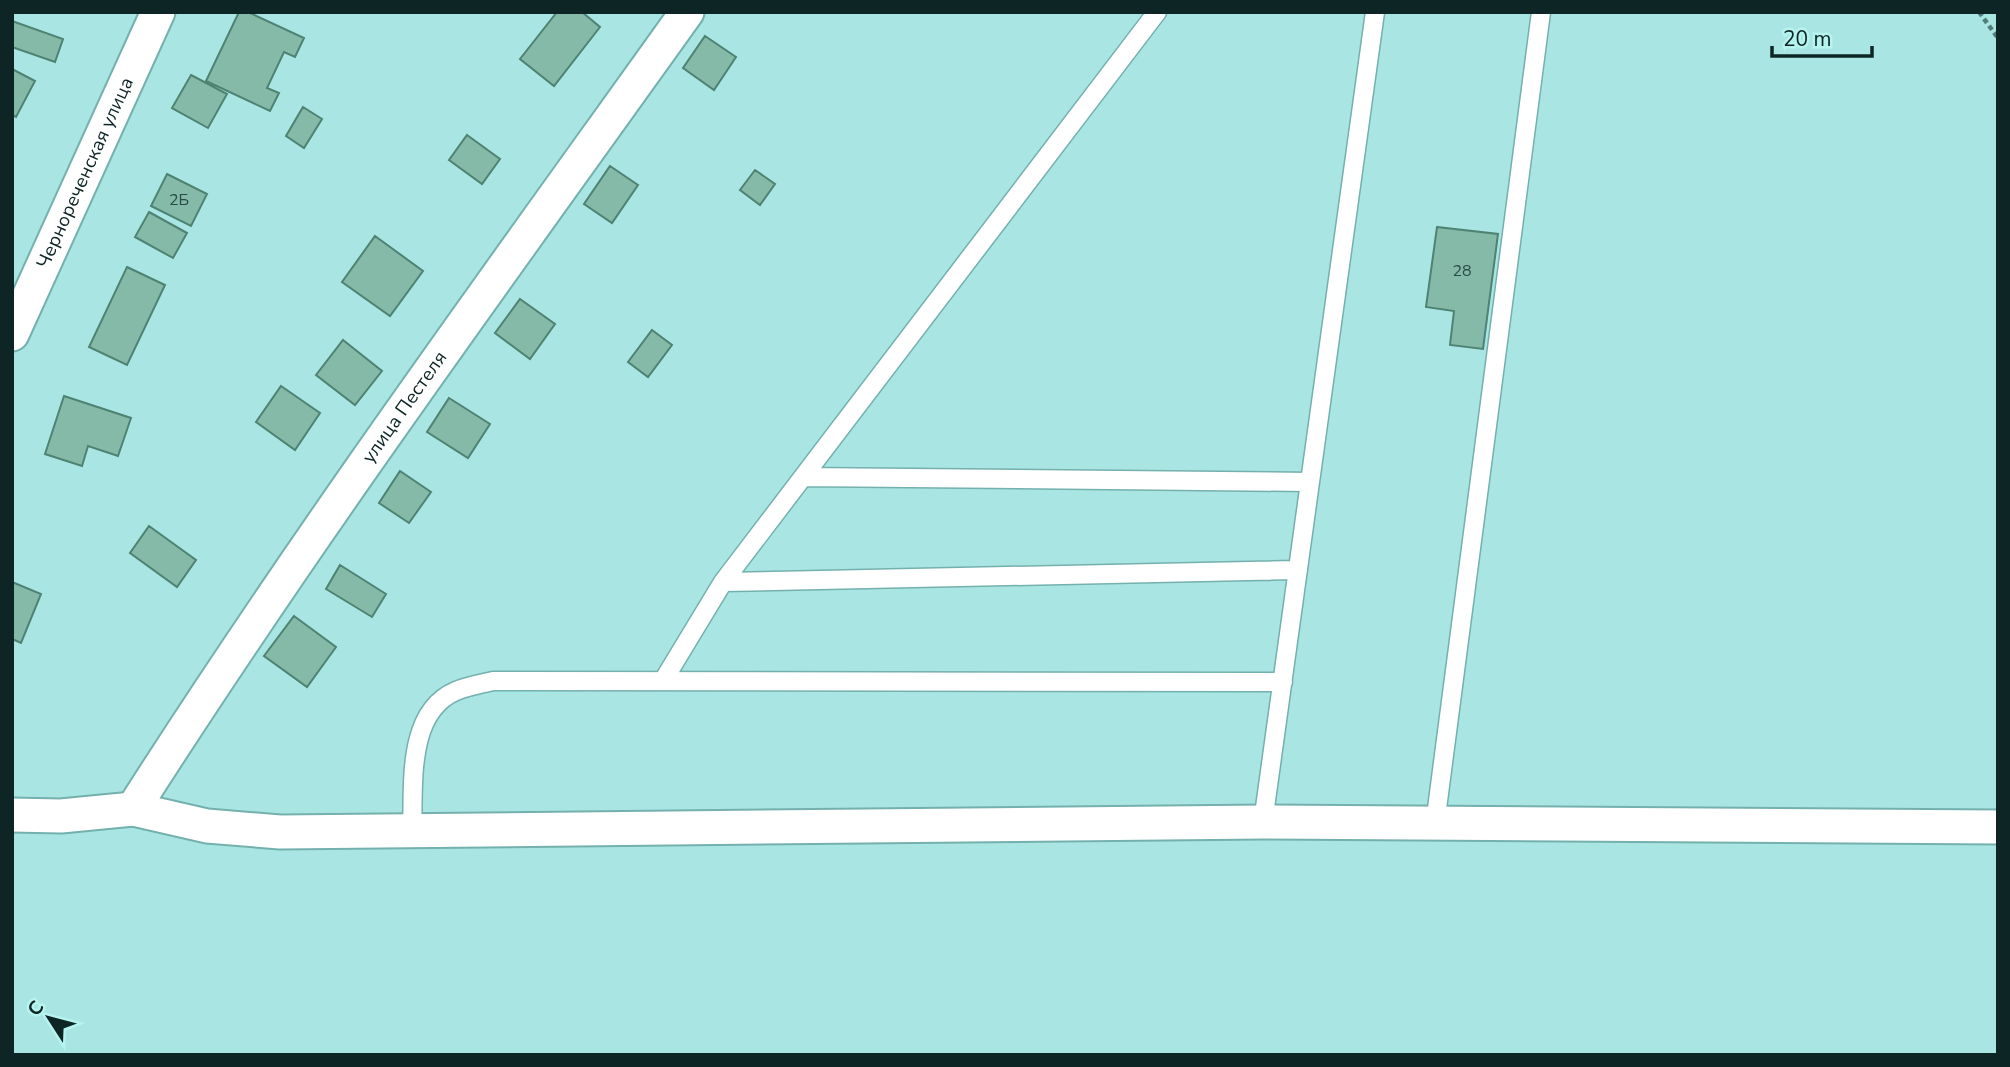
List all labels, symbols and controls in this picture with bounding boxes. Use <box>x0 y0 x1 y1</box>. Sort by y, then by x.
scale bar <box>1772 14 1872 58</box>
text: 20 m <box>1783 25 1832 53</box>
street label: Чернореченская улица <box>30 73 140 273</box>
house number: 2Б <box>169 189 189 211</box>
house number: 28 <box>1452 260 1472 282</box>
street label: улица Пестеля <box>356 346 453 468</box>
north arrow <box>14 983 84 1053</box>
text: С <box>22 996 50 1021</box>

